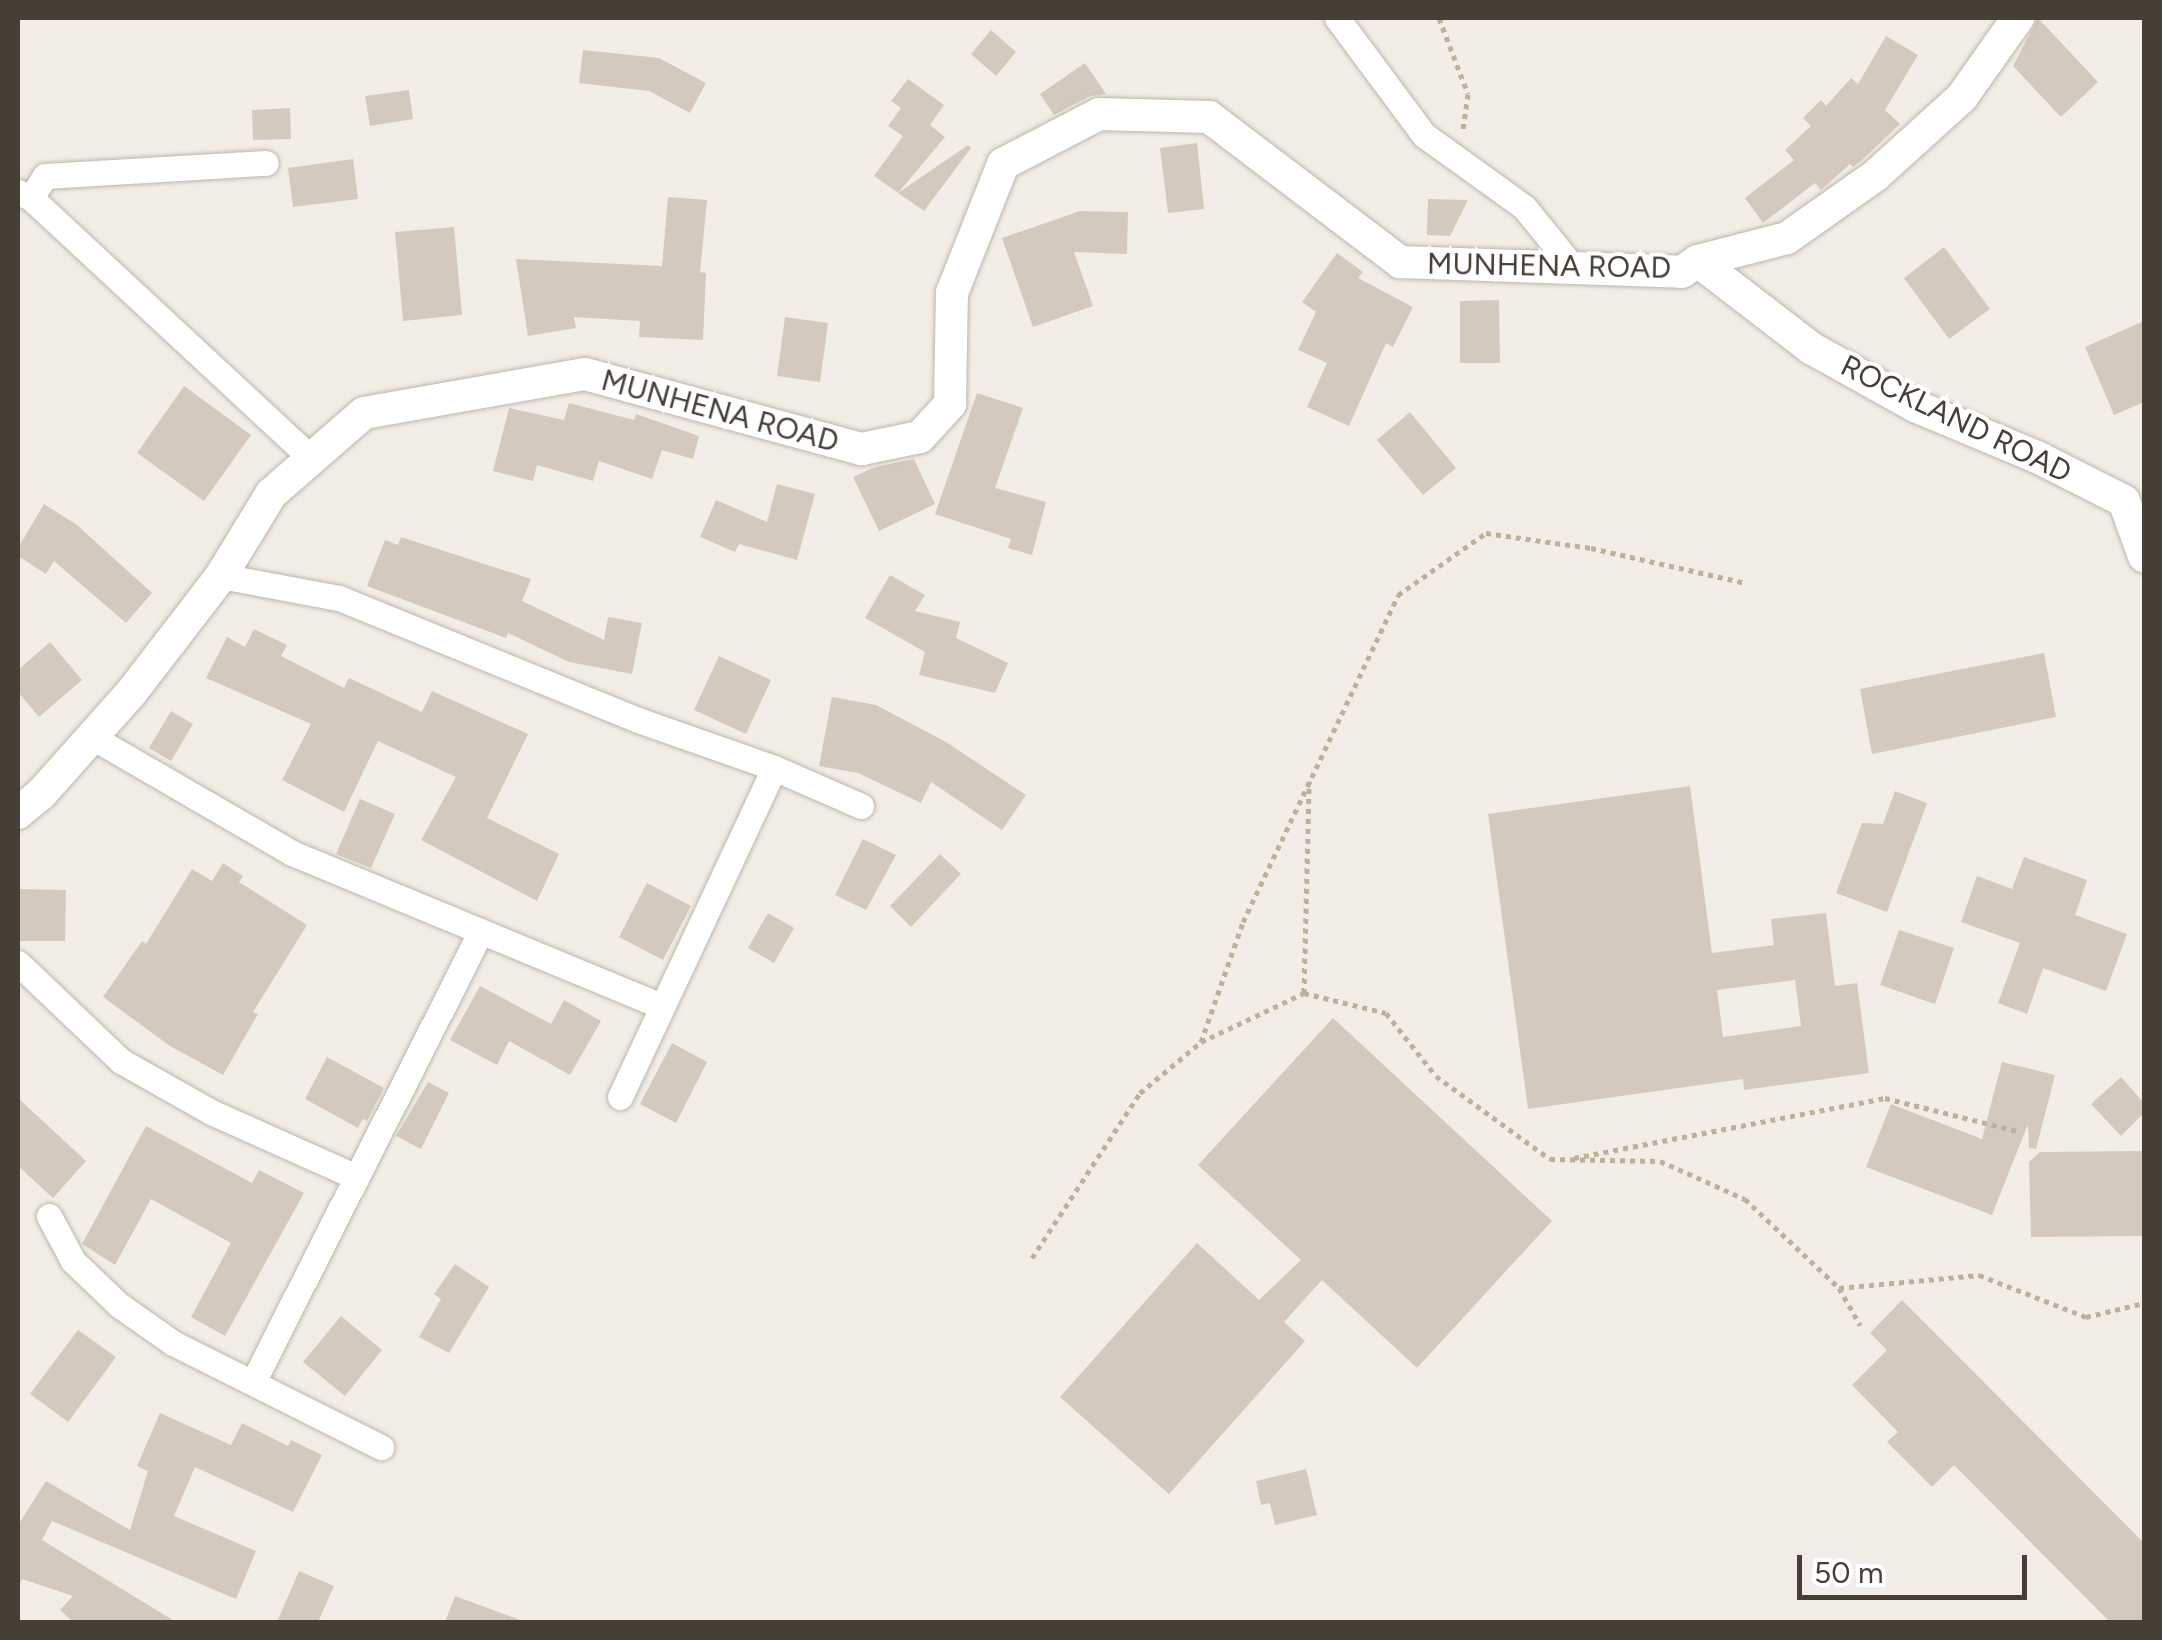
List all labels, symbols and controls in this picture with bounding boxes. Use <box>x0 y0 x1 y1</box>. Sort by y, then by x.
street label: MUNHENA ROAD <box>1427 246 1671 286</box>
street label: ROCKLAND ROAD <box>1835 348 2077 490</box>
street label: MUNHENA ROAD <box>597 362 843 460</box>
scale bar <box>1802 1535 2032 1597</box>
text: 50 m <box>1814 1554 1883 1591</box>

